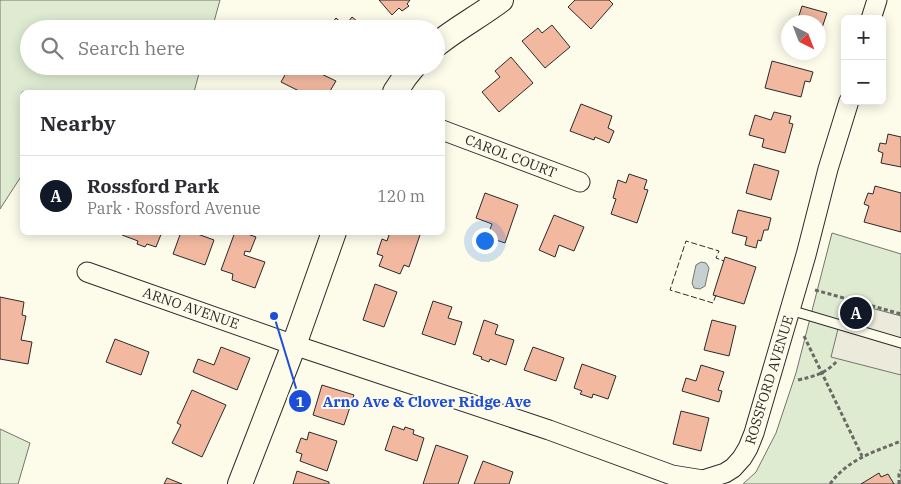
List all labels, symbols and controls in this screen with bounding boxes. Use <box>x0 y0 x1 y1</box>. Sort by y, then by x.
north arrow <box>781 15 826 60</box>
map controls <box>841 15 886 105</box>
button: + <box>841 15 886 60</box>
search box <box>20 20 445 75</box>
icon: search <box>38 34 66 62</box>
text: Search here <box>78 36 185 60</box>
button: − <box>841 60 886 105</box>
text: Nearby <box>40 109 116 137</box>
street label: CAROL COURT <box>463 130 559 182</box>
text: Rossford Park <box>87 174 219 198</box>
text: A <box>50 186 62 206</box>
text: 120 m <box>377 186 425 206</box>
text: Park · Rossford Avenue <box>87 198 261 218</box>
your location <box>472 228 498 254</box>
street label: ARNO AVENUE <box>141 283 241 333</box>
pin: A <box>840 294 872 332</box>
street label: ROSSFORD AVENUE <box>741 313 797 447</box>
callout: Arno Ave & Clover Ridge Ave <box>288 386 541 416</box>
text: 1 <box>295 392 305 411</box>
text: Arno Ave & Clover Ridge Ave <box>323 392 531 411</box>

